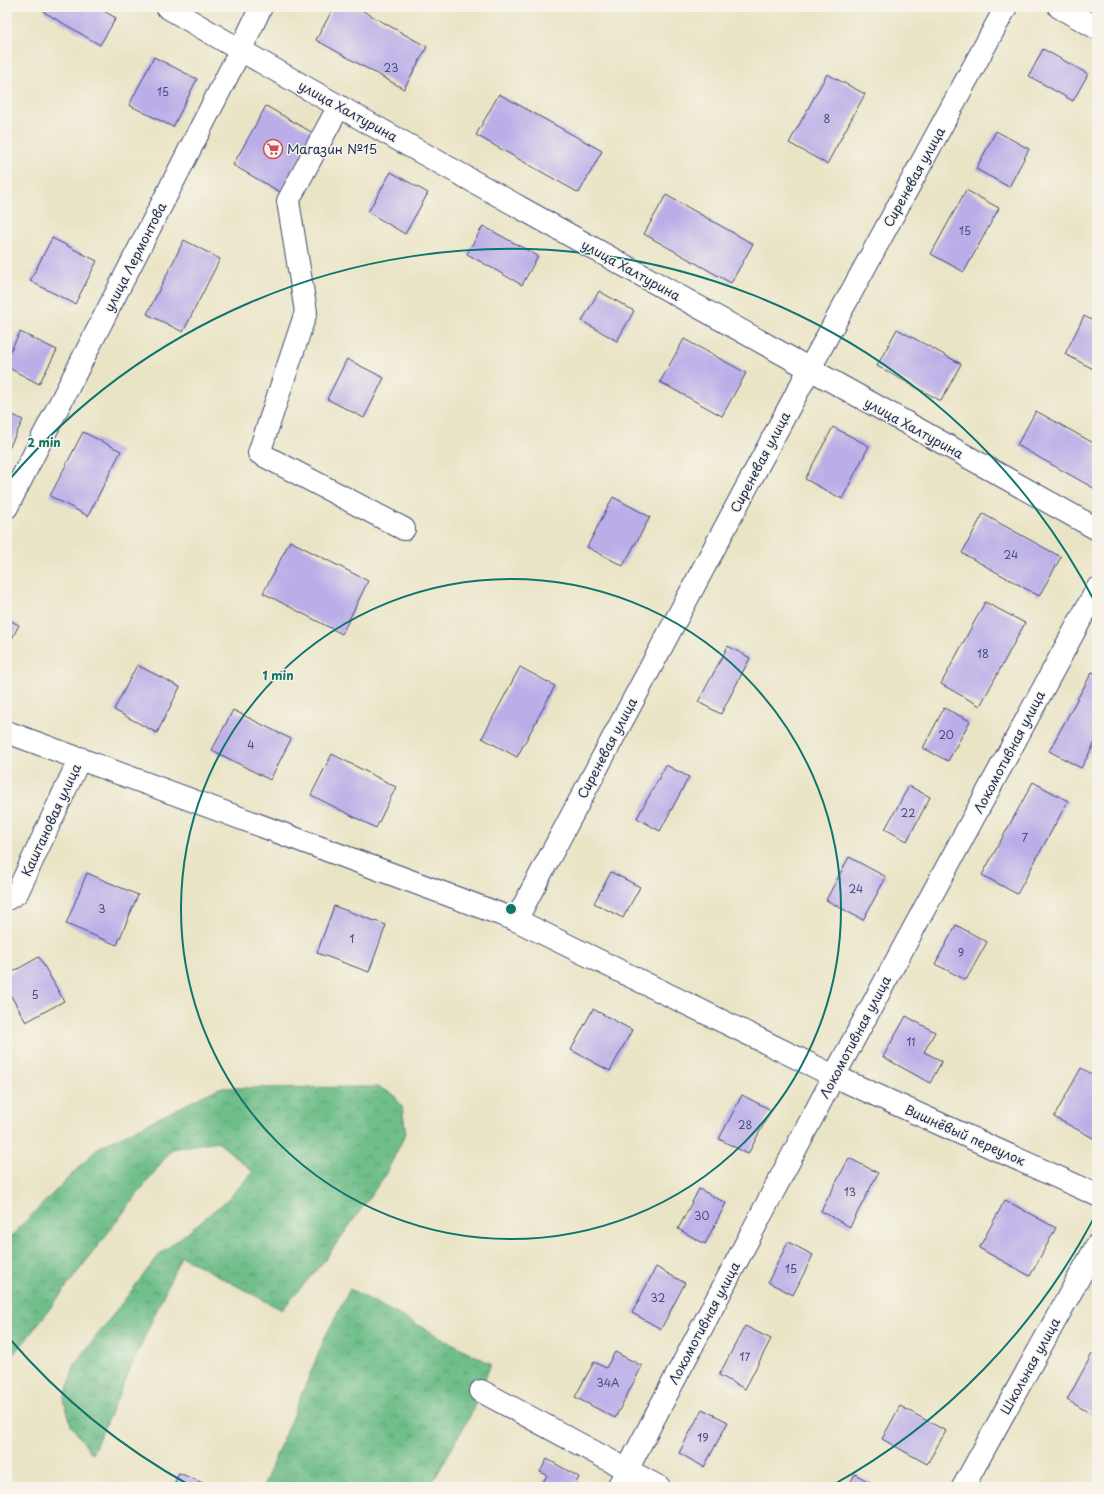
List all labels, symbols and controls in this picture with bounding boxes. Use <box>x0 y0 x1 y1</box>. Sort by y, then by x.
house number: 23 <box>384 59 398 76</box>
street label: улица Халтурина <box>295 75 402 146</box>
house number: 15 <box>157 83 169 100</box>
house number: 8 <box>824 110 831 127</box>
street label: Сиреневая улица <box>878 123 949 230</box>
supermarket icon: Магазин №15 <box>262 138 284 160</box>
place label: Магазин №15 <box>287 139 377 158</box>
street label: улица Лермонтова <box>99 198 171 315</box>
house number: 15 <box>959 222 971 239</box>
street label: улица Халтурина <box>578 234 685 305</box>
street label: улица Халтурина <box>861 392 968 463</box>
street label: Сиреневая улица <box>725 407 795 516</box>
text: 2 min <box>27 433 61 451</box>
house number: 24 <box>1004 546 1018 563</box>
house number: 18 <box>977 645 989 662</box>
text: 1 min <box>262 666 294 684</box>
street label: Локомотивная улица <box>968 686 1049 816</box>
street label: Сиреневая улица <box>572 693 642 802</box>
house number: 20 <box>938 726 954 743</box>
house number: 4 <box>247 736 255 753</box>
street label: Каштановая улица <box>16 760 85 879</box>
house number: 22 <box>901 804 915 821</box>
house number: 7 <box>1022 829 1028 846</box>
house number: 24 <box>849 880 863 897</box>
house number: 3 <box>98 900 106 917</box>
centre of rings <box>504 902 518 916</box>
house number: 1 <box>350 930 355 947</box>
house number: 9 <box>958 944 964 961</box>
street label: Локомотивная улица <box>814 971 895 1101</box>
house number: 5 <box>31 986 39 1003</box>
house number: 11 <box>906 1033 916 1050</box>
street label: Вишнёвый переулок <box>902 1099 1029 1170</box>
house number: 28 <box>738 1116 752 1133</box>
house number: 13 <box>844 1183 856 1200</box>
house number: 30 <box>694 1207 710 1224</box>
street label: Локомотивная улица <box>663 1257 744 1387</box>
house number: 15 <box>785 1260 797 1277</box>
house number: 32 <box>651 1289 666 1306</box>
street label: Школьная улица <box>995 1313 1064 1418</box>
house number: 17 <box>740 1348 751 1365</box>
house number: 34А <box>597 1374 620 1391</box>
house number: 19 <box>697 1429 709 1446</box>

